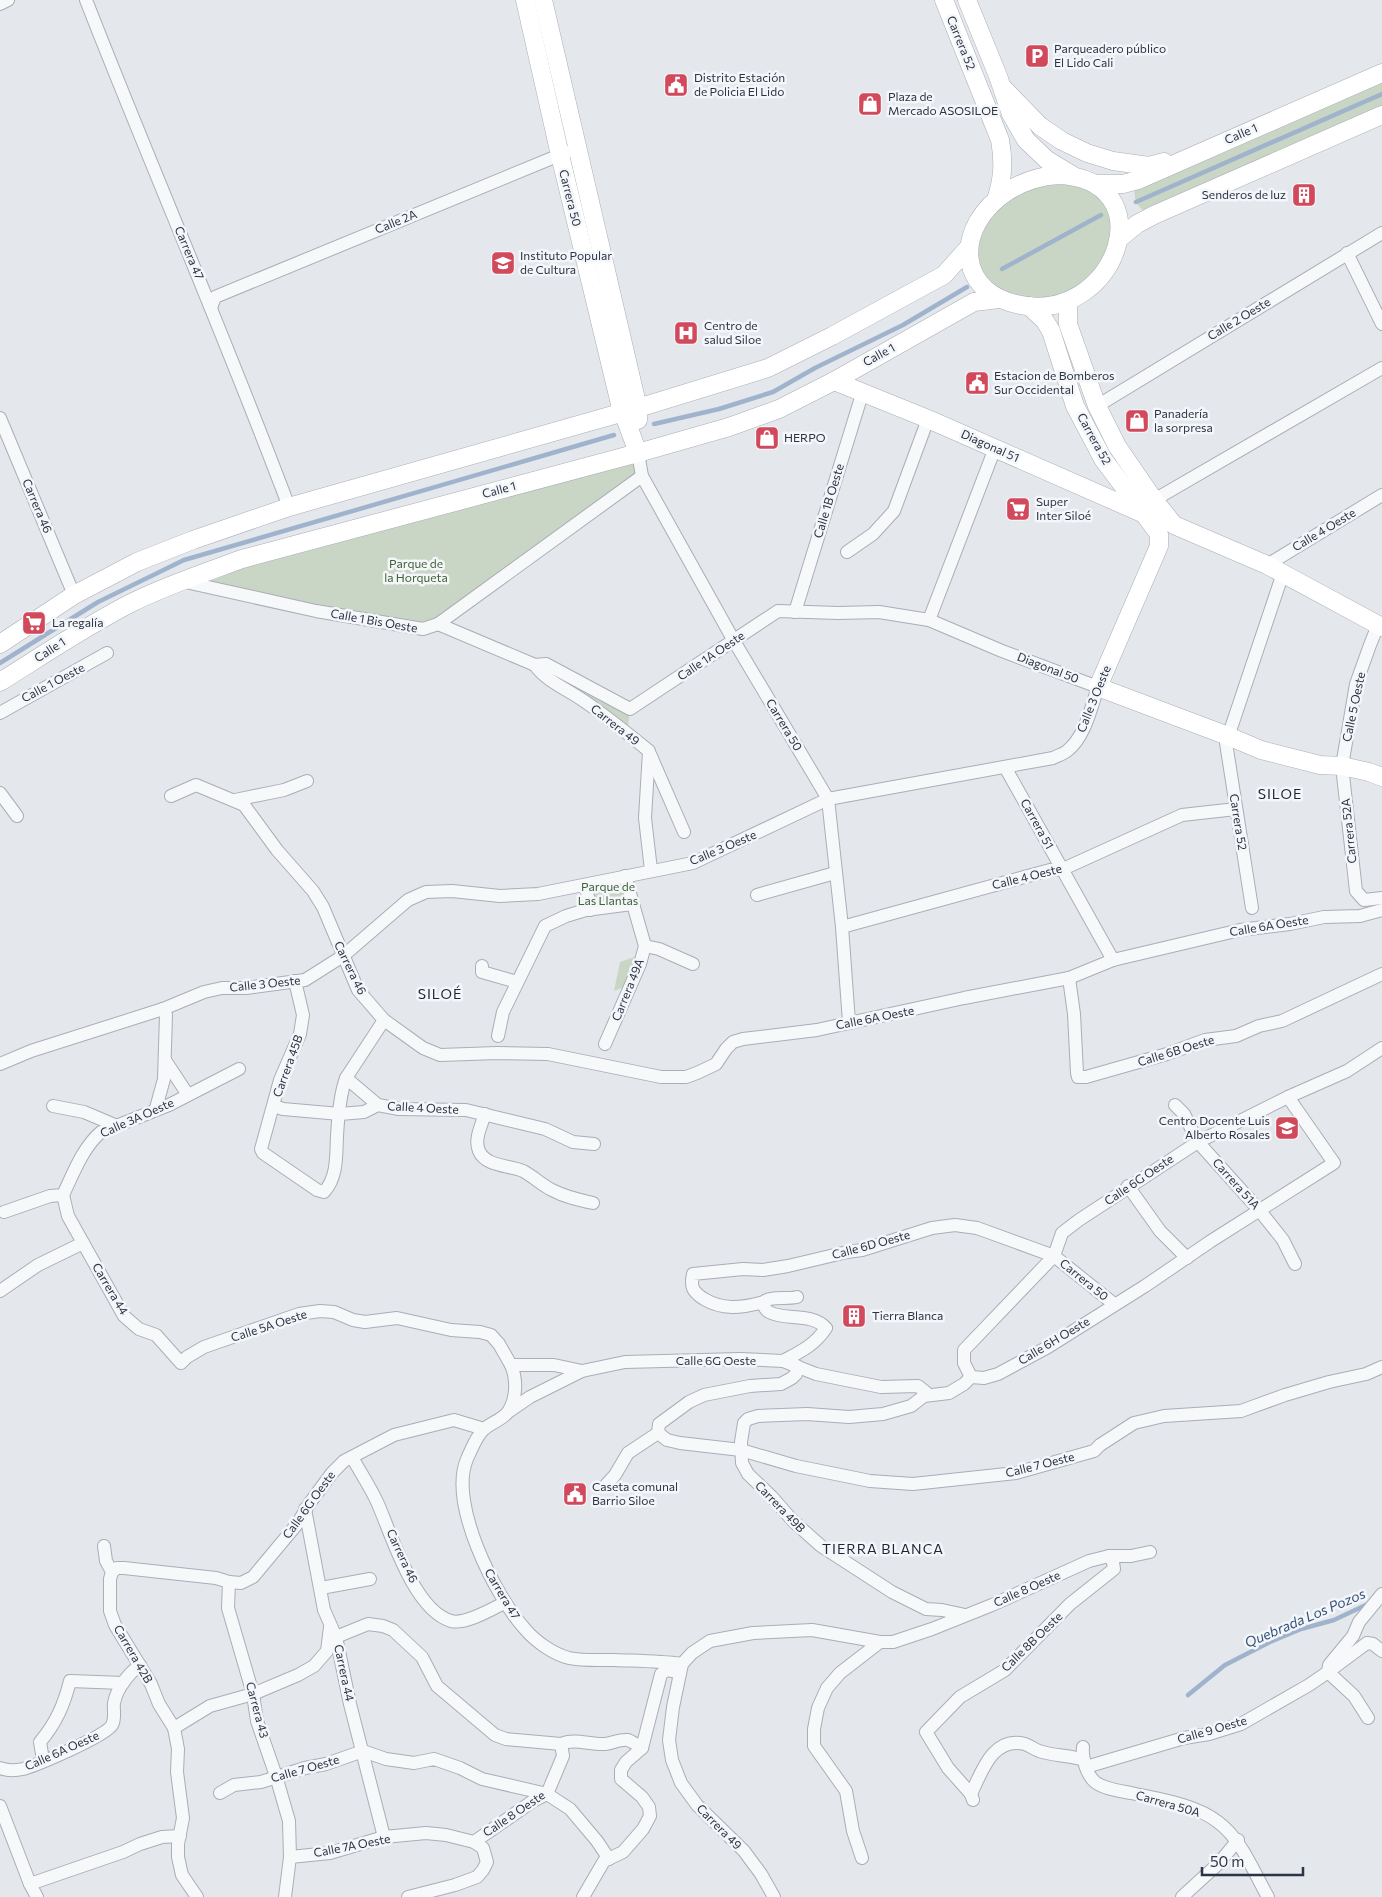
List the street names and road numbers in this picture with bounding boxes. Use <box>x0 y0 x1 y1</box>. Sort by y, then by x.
street label: Carrera 52 <box>945 14 979 72</box>
street label: Calle 1 <box>1222 120 1259 146</box>
street label: Carrera 50 <box>557 168 585 228</box>
street label: Calle 2A <box>373 206 419 236</box>
street label: Carrera 47 <box>172 224 207 281</box>
street label: Calle 2 Oeste <box>1204 294 1272 342</box>
street label: Calle 1 <box>860 340 897 369</box>
street label: Carrera 52 <box>1075 410 1115 467</box>
street label: Diagonal 51 <box>959 426 1022 464</box>
street label: Calle 1B Oeste <box>810 462 846 540</box>
street label: Carrera 46 <box>20 476 56 535</box>
street label: Calle 1 <box>480 478 517 500</box>
street label: Calle 4 Oeste <box>1289 505 1358 554</box>
street label: Calle 1 Bis Oeste <box>330 605 419 635</box>
street label: Calle 1A Oeste <box>674 628 747 683</box>
street label: Calle 1 <box>31 634 68 664</box>
street label: Diagonal 50 <box>1016 649 1081 685</box>
street label: Calle 1 Oeste <box>19 660 86 705</box>
street label: Calle 3 Oeste <box>1073 663 1113 734</box>
street label: Calle 5 Oeste <box>1339 671 1367 743</box>
street label: Carrera 50 <box>764 696 806 753</box>
street label: Carrera 49 <box>588 701 643 748</box>
street label: Carrera 52 <box>1228 793 1250 851</box>
street label: Carrera 51 <box>1018 796 1057 851</box>
street label: Carrera 52A <box>1338 798 1358 864</box>
street label: Calle 3 Oeste <box>687 827 758 867</box>
street label: Calle 4 Oeste <box>990 861 1063 891</box>
street label: Calle 6A Oeste <box>1228 912 1309 938</box>
street label: Carrera 46 <box>332 938 370 997</box>
street label: Carrera 49A <box>608 956 646 1023</box>
street label: Calle 3 Oeste <box>229 972 301 994</box>
street label: Calle 6A Oeste <box>834 1003 915 1031</box>
street label: Carrera 45B <box>269 1032 305 1099</box>
street label: Calle 6B Oeste <box>1136 1032 1216 1068</box>
street label: Calle 3A Oeste <box>98 1095 176 1140</box>
street label: Calle 4 Oeste <box>387 1098 459 1116</box>
street label: Calle 6G Oeste <box>1101 1151 1176 1207</box>
street label: Carrera 51A <box>1210 1155 1263 1212</box>
street label: Calle 6D Oeste <box>830 1227 911 1261</box>
street label: Carrera 50 <box>1058 1255 1112 1303</box>
street label: Carrera 44 <box>90 1260 132 1317</box>
street label: Calle 5A Oeste <box>229 1306 308 1344</box>
street label: Calle 6H Oeste <box>1015 1313 1092 1367</box>
street label: Calle 6G Oeste <box>676 1353 756 1367</box>
street label: Calle 7 Oeste <box>1004 1449 1076 1479</box>
street label: Calle 6G Oeste <box>279 1468 337 1541</box>
street label: Carrera 49B <box>753 1478 809 1535</box>
street label: Carrera 46 <box>384 1526 421 1585</box>
street label: Carrera 47 <box>482 1566 523 1621</box>
street label: Calle 8 Oeste <box>991 1567 1062 1609</box>
street label: Calle 8B Oeste <box>998 1609 1065 1674</box>
street label: Carrera 42B <box>112 1622 156 1685</box>
street label: Carrera 44 <box>332 1643 358 1703</box>
street label: Carrera 43 <box>244 1680 272 1739</box>
street label: Calle 9 Oeste <box>1175 1712 1248 1746</box>
street label: Calle 6A Oeste <box>22 1728 101 1773</box>
street label: Calle 7 Oeste <box>269 1752 341 1784</box>
street label: Calle 8 Oeste <box>480 1787 547 1839</box>
street label: Carrera 50A <box>1135 1787 1202 1819</box>
street label: Carrera 49 <box>694 1801 745 1852</box>
street label: Calle 7A Oeste <box>312 1831 391 1859</box>

